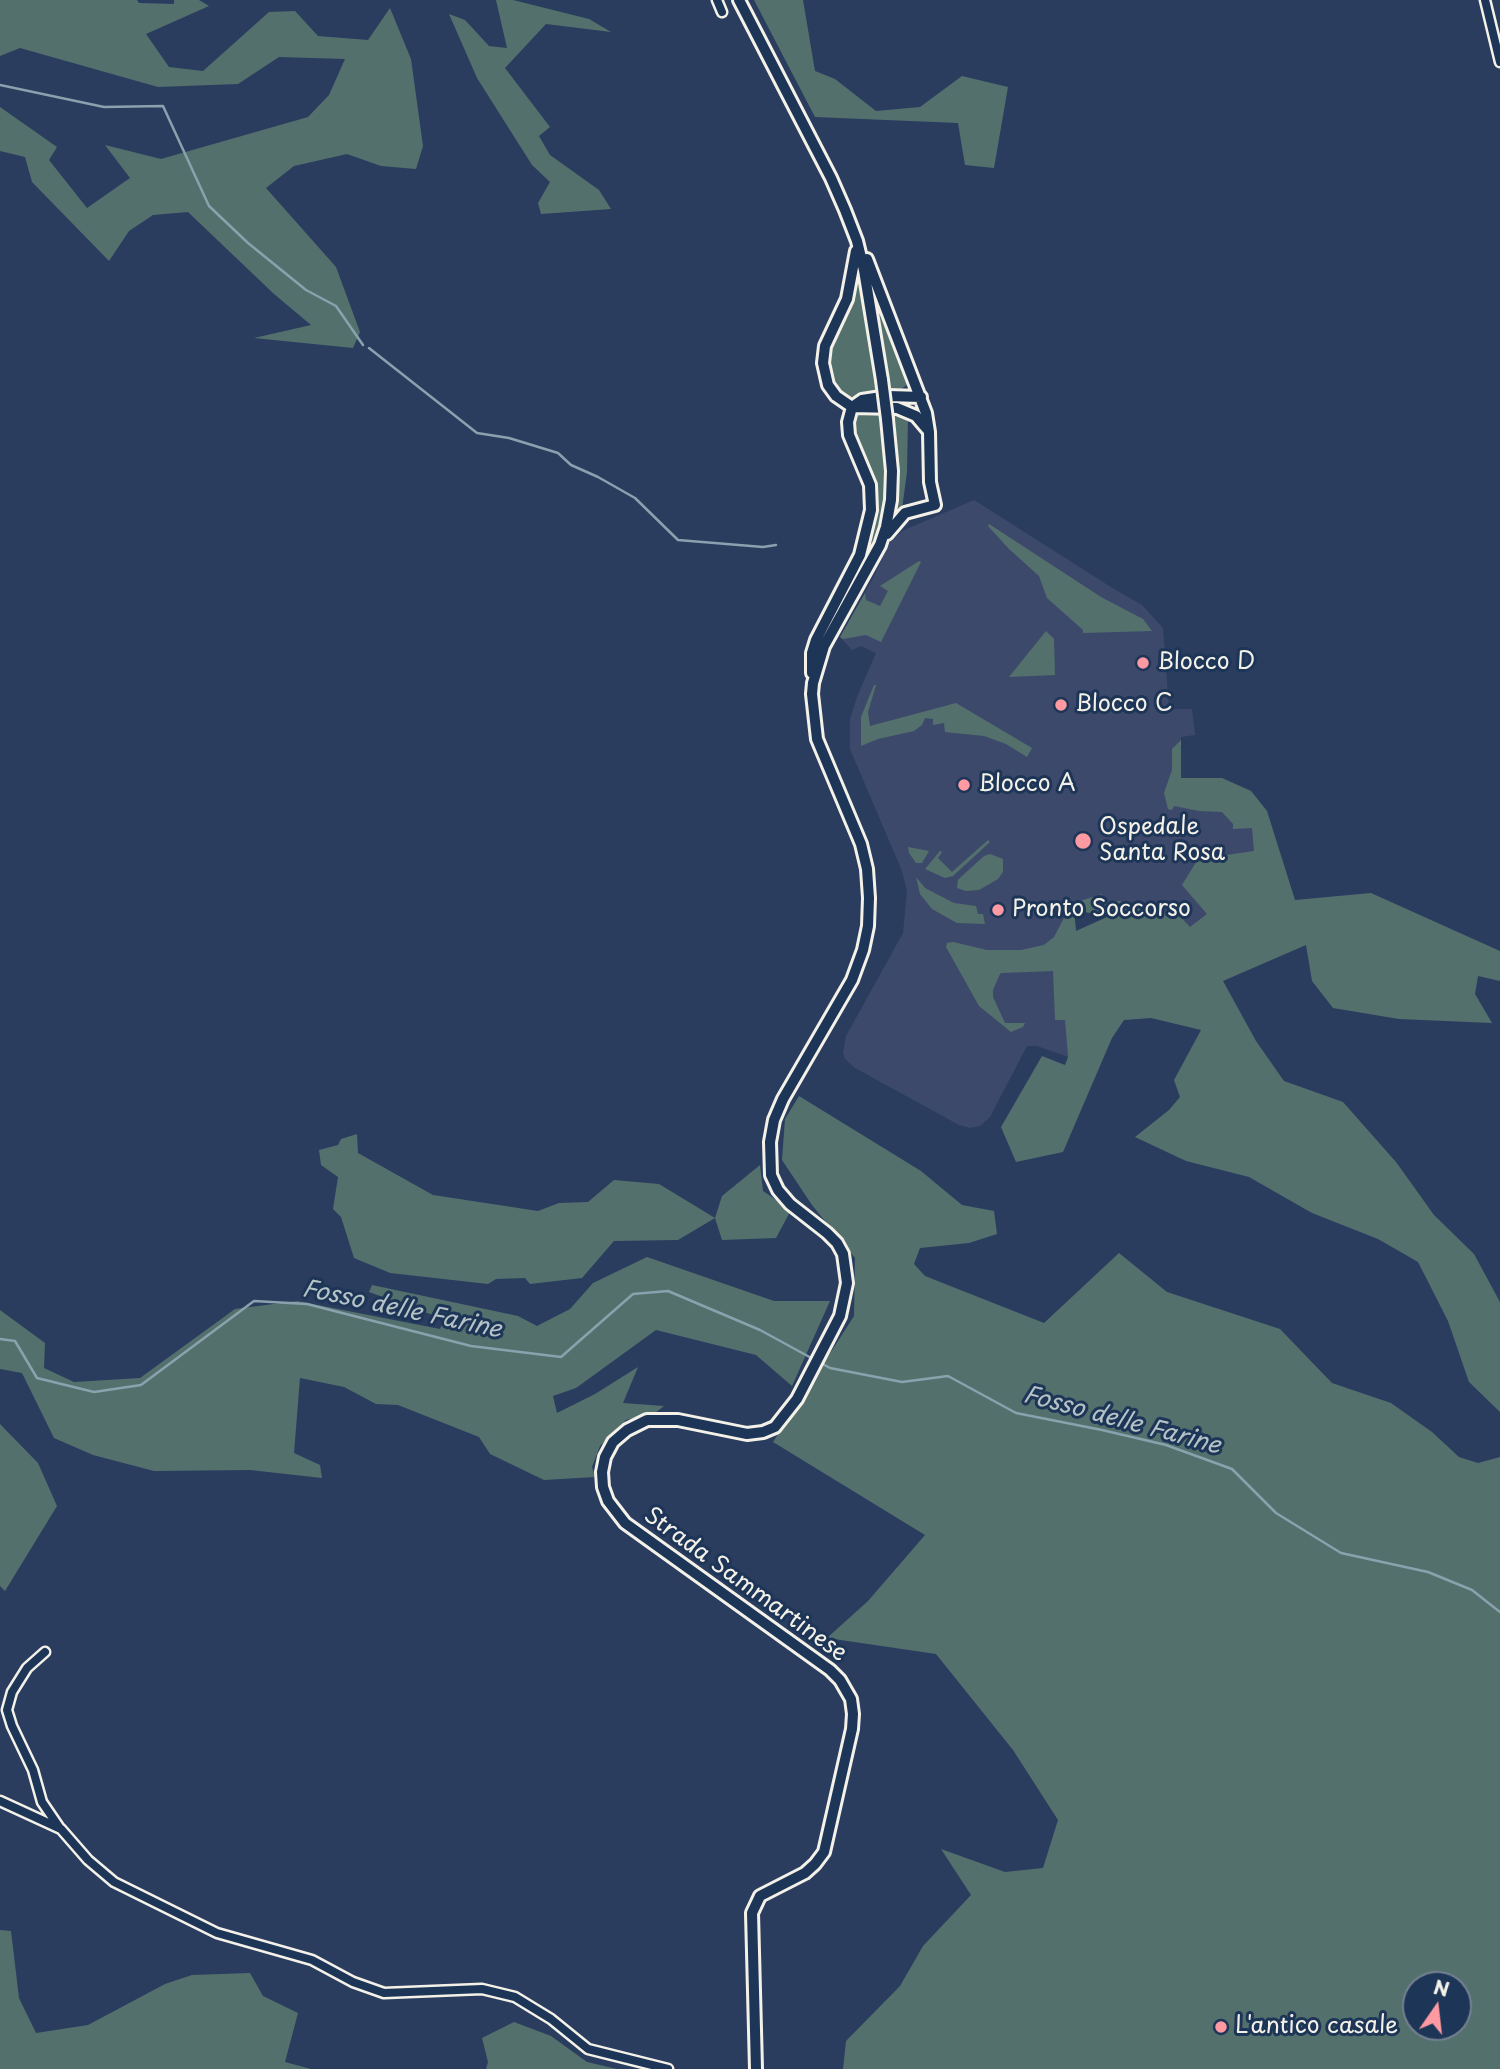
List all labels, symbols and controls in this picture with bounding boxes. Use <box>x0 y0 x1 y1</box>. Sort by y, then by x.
place label: Blocco D <box>1157 649 1255 677</box>
marker: Blocco D <box>1135 655 1151 671</box>
place label: Blocco C <box>1075 691 1173 719</box>
marker: Blocco C <box>1053 697 1069 713</box>
place label: Blocco A <box>978 771 1075 799</box>
marker: Blocco A <box>956 777 972 793</box>
place label: Ospedale Santa Rosa <box>1099 814 1225 868</box>
marker: Ospedale Santa Rosa <box>1073 831 1093 851</box>
place label: Pronto Soccorso <box>1012 896 1191 924</box>
marker: Pronto Soccorso <box>990 902 1006 918</box>
water label: Fosso delle Farine <box>300 1275 504 1345</box>
water label: Fosso delle Farine <box>1020 1381 1224 1461</box>
street label: Strada Sammartinese <box>638 1502 852 1668</box>
north arrow <box>1402 1971 1472 2041</box>
text: N <box>1431 1972 1452 2003</box>
place label: L'antico casale <box>1235 2013 1398 2041</box>
marker: L'antico casale <box>1213 2019 1229 2035</box>

